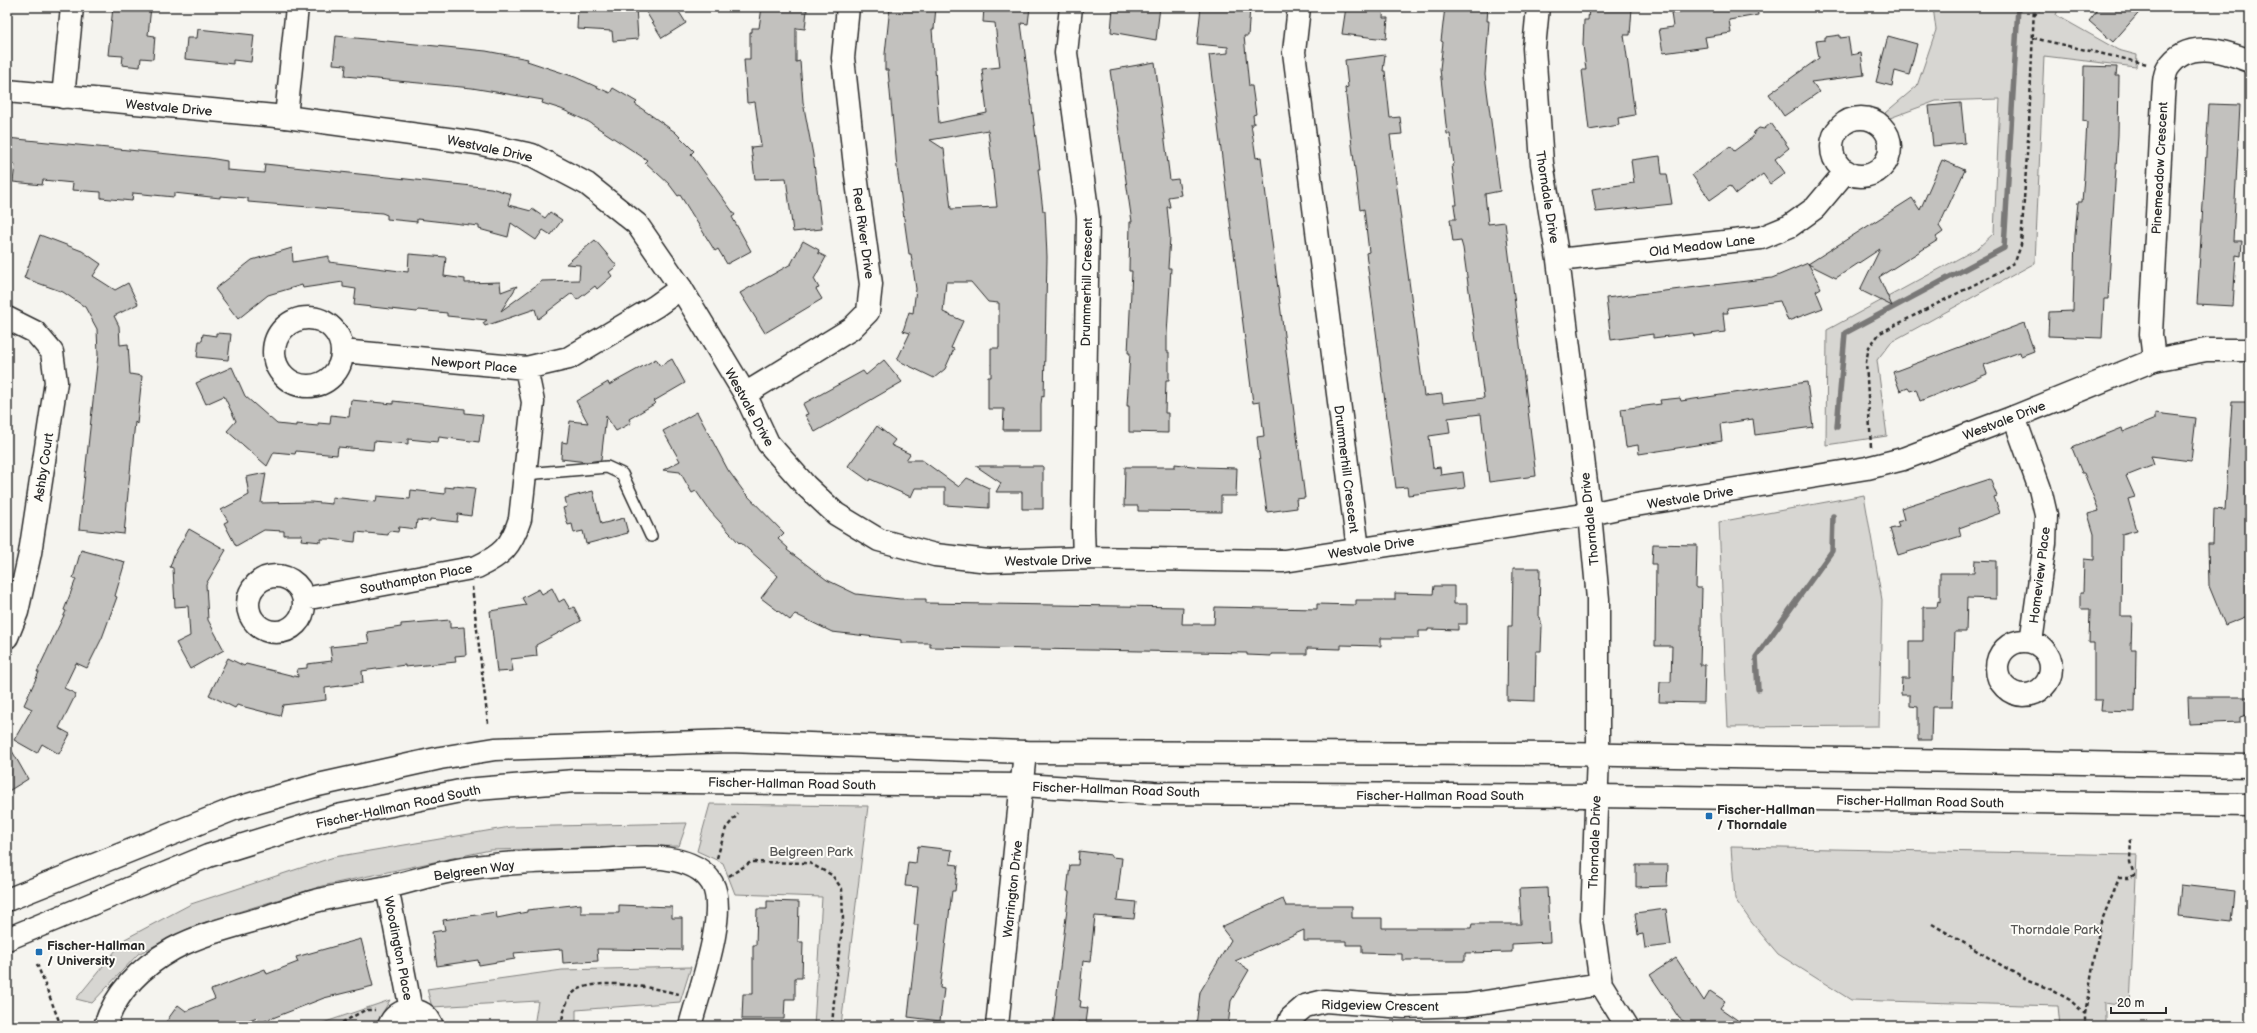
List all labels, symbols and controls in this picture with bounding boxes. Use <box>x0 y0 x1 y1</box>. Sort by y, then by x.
street label: Westvale Drive <box>125 96 213 120</box>
street label: Pinemeadow Crescent <box>2149 101 2171 235</box>
street label: Westvale Drive <box>445 132 534 166</box>
street label: Thorndale Drive <box>1532 150 1562 245</box>
street label: Red River Drive <box>849 186 877 280</box>
street label: Drummerhill Crescent <box>1078 218 1096 346</box>
street label: Old Meadow Lane <box>1648 232 1756 260</box>
street label: Newport Place <box>430 353 518 377</box>
street label: Westvale Drive <box>721 365 777 450</box>
street label: Westvale Drive <box>1961 398 2048 444</box>
street label: Drummerhill Crescent <box>1330 404 1362 534</box>
street label: Ashby Court <box>31 432 57 503</box>
street label: Thorndale Drive <box>1577 471 1603 566</box>
street label: Westvale Drive <box>1646 483 1735 513</box>
street label: Homeview Place <box>2026 525 2054 624</box>
street label: Westvale Drive <box>1327 533 1416 563</box>
street label: Westvale Drive <box>1004 552 1092 570</box>
street label: Southampton Place <box>359 560 474 598</box>
street label: Fischer-Hallman Road South <box>708 775 876 793</box>
street label: Fischer-Hallman Road South <box>1032 779 1200 801</box>
street label: Fischer-Hallman Road South <box>314 782 482 832</box>
street label: Fischer-Hallman Road South <box>1356 788 1524 804</box>
street label: Fischer-Hallman Road South <box>1836 793 2004 811</box>
street label: Thorndale Drive <box>1585 795 1605 889</box>
place label: Fischer-Hallman / Thorndale <box>1717 802 1815 833</box>
marker: Fischer-Hallman / Thorndale <box>1704 811 1714 821</box>
street label: Warrington Drive <box>1000 839 1026 939</box>
park label: Belgreen Park <box>769 844 853 860</box>
street label: Belgreen Way <box>433 857 516 885</box>
street label: Woodington Place <box>380 895 416 1002</box>
park label: Thorndale Park <box>2011 922 2100 938</box>
place label: Fischer-Hallman / University <box>47 938 145 969</box>
marker: Fischer-Hallman / University <box>34 947 44 957</box>
scale bar <box>2111 989 2166 1015</box>
text: 20 m <box>2117 996 2144 1011</box>
street label: Ridgeview Crescent <box>1321 997 1439 1015</box>

